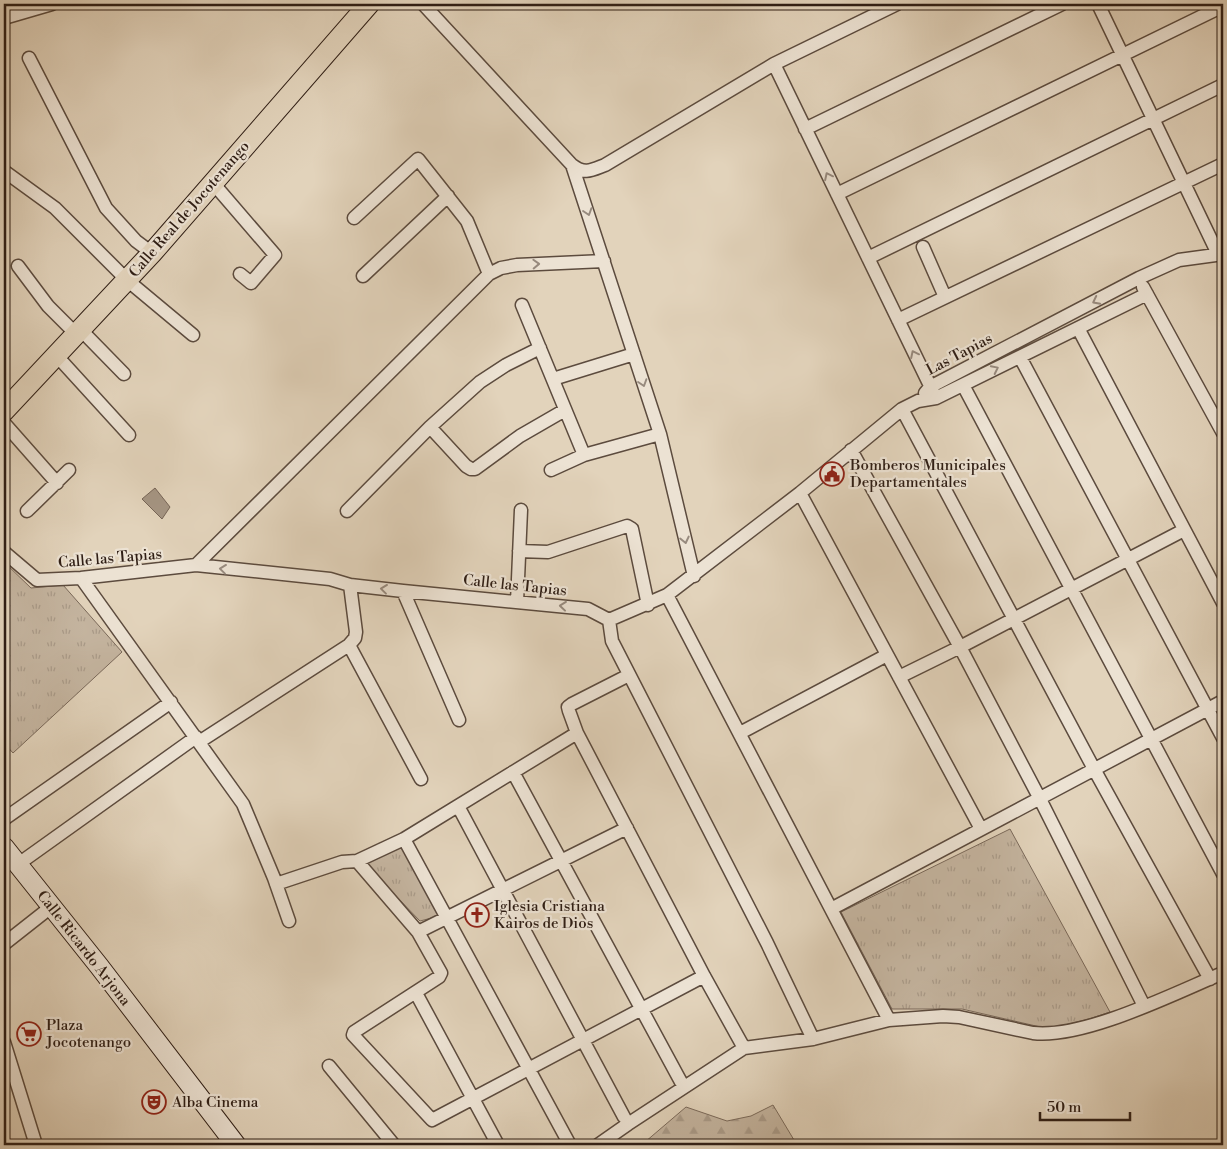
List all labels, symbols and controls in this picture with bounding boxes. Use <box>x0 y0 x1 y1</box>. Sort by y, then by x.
street label: Calle Real de Jocotenango <box>125 137 254 282</box>
one-way arrow <box>825 173 835 182</box>
one-way arrow <box>582 207 592 215</box>
one-way arrow <box>532 259 540 269</box>
one-way arrow <box>1092 295 1101 305</box>
street label: Las Tapias <box>923 329 996 380</box>
one-way arrow <box>910 350 921 359</box>
one-way arrow <box>990 365 999 375</box>
one-way arrow <box>638 378 648 386</box>
place label: Bomberos Municipales Departamentales <box>849 456 1006 492</box>
public building icon: Bomberos Municipales Departamentales <box>819 461 845 487</box>
one-way arrow <box>679 535 690 544</box>
street label: Calle las Tapias <box>57 544 163 573</box>
one-way arrow <box>219 564 227 575</box>
street label: Calle las Tapias <box>462 571 568 600</box>
one-way arrow <box>380 584 388 595</box>
one-way arrow <box>559 601 567 612</box>
street label: Calle Ricardo Arjona <box>33 887 135 1010</box>
place label: Iglesia Cristiana Kairos de Dios <box>494 897 605 933</box>
church icon: Iglesia Cristiana Kairos de Dios <box>464 902 490 928</box>
place label: Plaza Jocotenango <box>45 1016 131 1052</box>
supermarket icon: Plaza Jocotenango <box>16 1021 42 1047</box>
theatre icon: Alba Cinema <box>141 1089 167 1115</box>
scale bar <box>1040 1089 1130 1121</box>
place label: Alba Cinema <box>171 1093 259 1112</box>
text: 50 m <box>1047 1098 1081 1117</box>

